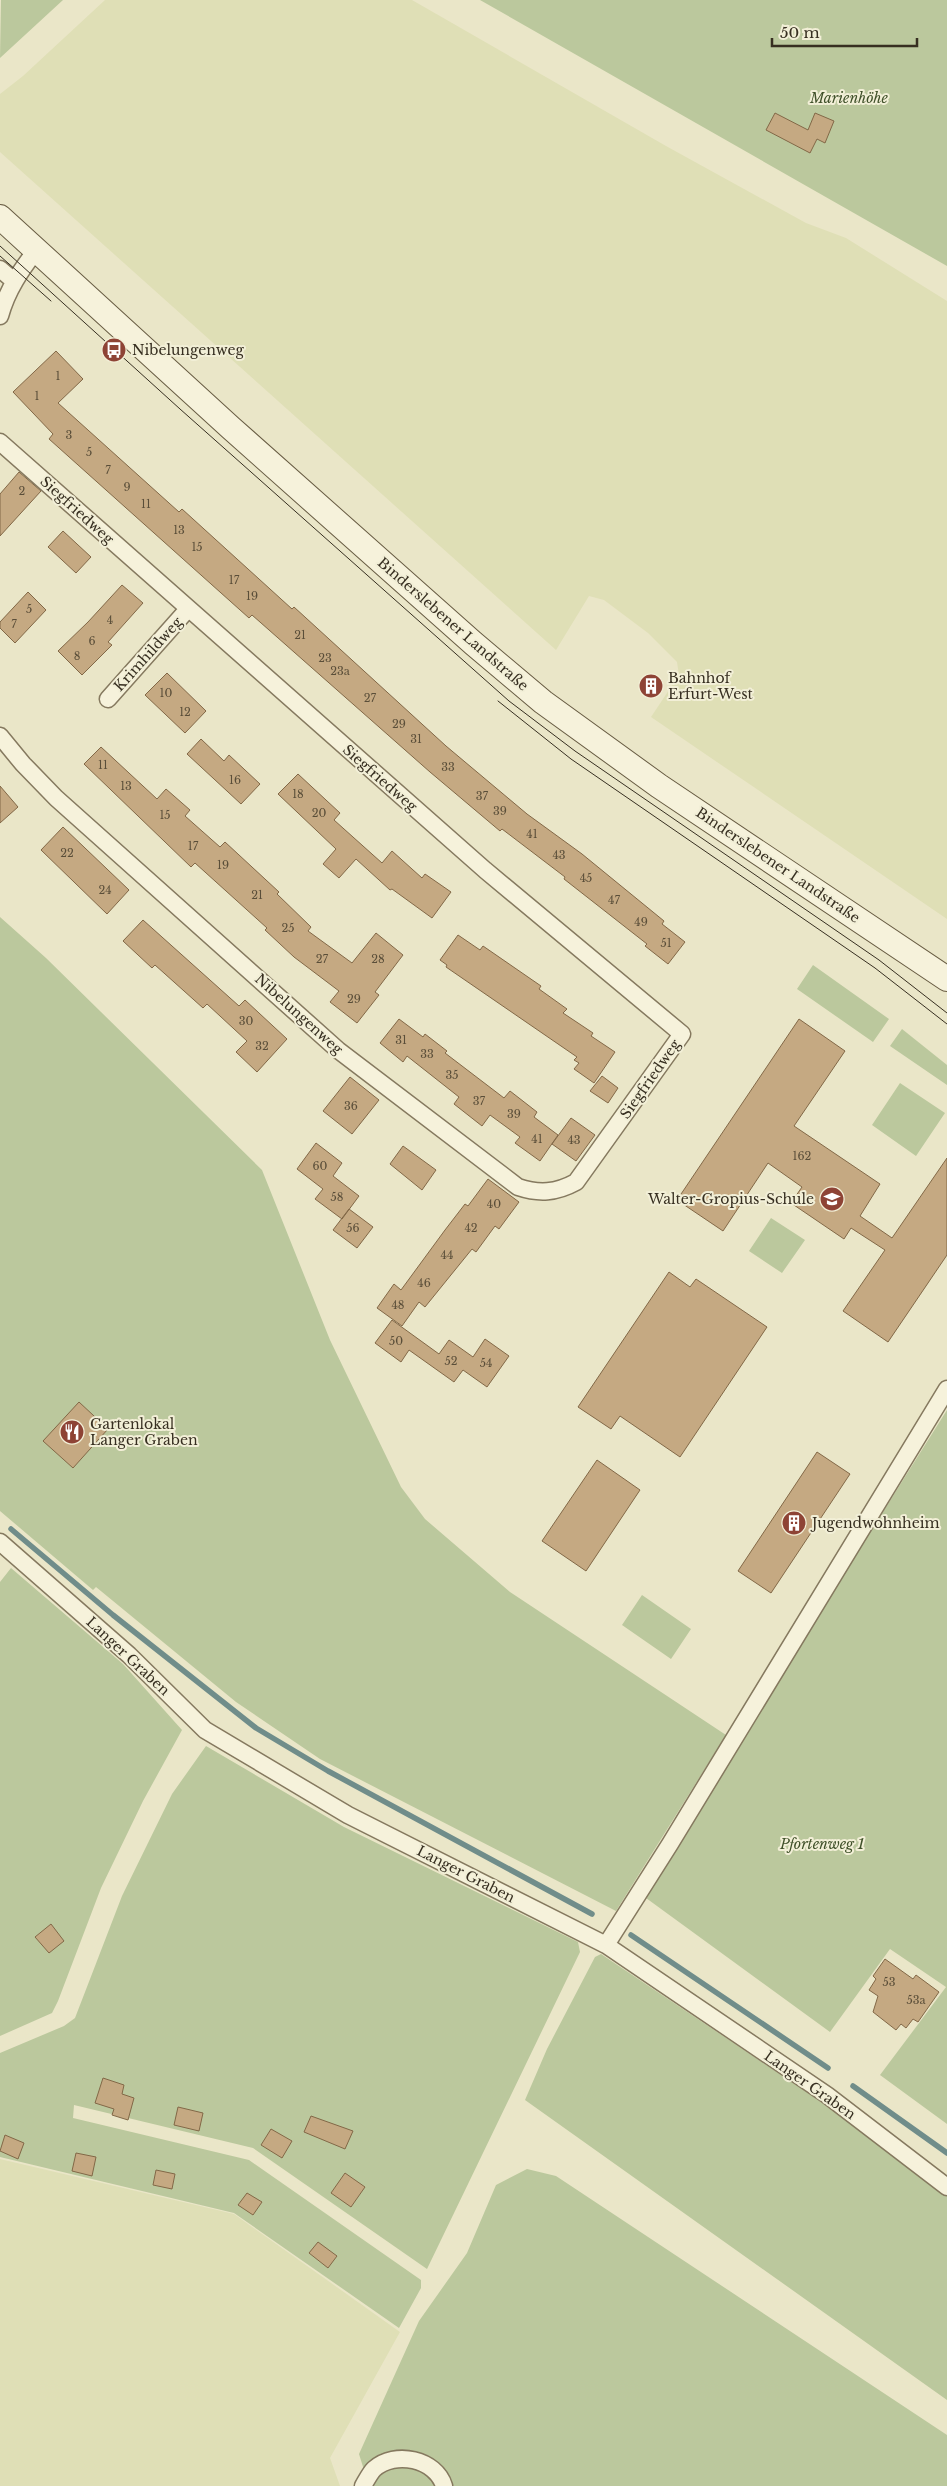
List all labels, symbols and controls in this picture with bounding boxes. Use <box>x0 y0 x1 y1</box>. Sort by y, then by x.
scale bar <box>772 15 917 47</box>
text: 50 m <box>780 23 820 42</box>
park label: Marienhöhe <box>809 89 889 107</box>
bus stop icon: Nibelungenweg <box>101 337 127 363</box>
place label: Nibelungenweg <box>132 341 244 359</box>
house number: 1 <box>56 369 61 383</box>
house number: 1 <box>35 389 40 403</box>
house number: 3 <box>66 428 73 442</box>
house number: 5 <box>86 445 92 459</box>
house number: 7 <box>105 463 111 477</box>
street label: Siegfriedweg <box>36 472 118 548</box>
house number: 9 <box>123 480 131 494</box>
house number: 2 <box>19 484 26 498</box>
house number: 11 <box>141 497 151 511</box>
house number: 13 <box>173 523 185 537</box>
house number: 15 <box>191 540 203 554</box>
street label: Binderslebener Landstraße <box>374 554 532 694</box>
house number: 17 <box>229 573 240 587</box>
house number: 19 <box>246 589 258 603</box>
house number: 5 <box>26 602 32 616</box>
house number: 4 <box>107 613 113 627</box>
street label: Krimhildweg <box>110 613 186 695</box>
house number: 7 <box>11 617 17 631</box>
house number: 21 <box>294 628 306 642</box>
house number: 6 <box>88 634 96 648</box>
house number: 8 <box>74 649 80 663</box>
house number: 23 <box>318 651 332 665</box>
house number: 23a <box>330 664 351 678</box>
place label: Bahnhof Erfurt-West <box>668 669 754 703</box>
building icon: Bahnhof Erfurt-West <box>638 673 664 699</box>
house number: 10 <box>160 686 173 700</box>
house number: 27 <box>364 691 377 705</box>
house number: 12 <box>179 705 191 719</box>
house number: 29 <box>392 717 406 731</box>
house number: 31 <box>410 732 422 746</box>
street label: Siegfriedweg <box>339 741 421 816</box>
house number: 11 <box>98 758 108 772</box>
house number: 33 <box>441 760 455 774</box>
house number: 16 <box>229 773 241 787</box>
house number: 13 <box>120 779 132 793</box>
house number: 18 <box>292 787 304 801</box>
house number: 37 <box>476 789 489 803</box>
street label: Binderslebener Landstraße <box>693 803 863 927</box>
house number: 39 <box>493 804 507 818</box>
house number: 20 <box>312 806 326 820</box>
house number: 15 <box>159 808 171 822</box>
house number: 41 <box>526 827 538 841</box>
house number: 17 <box>188 839 199 853</box>
house number: 22 <box>60 846 74 860</box>
house number: 43 <box>552 848 566 862</box>
house number: 19 <box>217 858 229 872</box>
house number: 45 <box>580 871 592 885</box>
house number: 24 <box>98 883 112 897</box>
house number: 21 <box>251 888 263 902</box>
house number: 47 <box>608 893 620 907</box>
house number: 49 <box>634 915 648 929</box>
house number: 25 <box>281 921 295 935</box>
house number: 51 <box>660 936 672 950</box>
house number: 27 <box>316 952 329 966</box>
house number: 28 <box>371 952 385 966</box>
street label: Nibelungenweg <box>251 970 347 1058</box>
house number: 29 <box>347 992 361 1006</box>
house number: 30 <box>239 1014 253 1028</box>
house number: 31 <box>395 1033 407 1047</box>
street label: Siegfriedweg <box>616 1035 684 1122</box>
house number: 32 <box>255 1039 269 1053</box>
house number: 33 <box>420 1047 434 1061</box>
house number: 35 <box>445 1068 459 1082</box>
house number: 37 <box>473 1094 486 1108</box>
house number: 36 <box>344 1099 358 1113</box>
house number: 39 <box>507 1107 521 1121</box>
house number: 41 <box>531 1132 543 1146</box>
house number: 43 <box>567 1133 581 1147</box>
house number: 162 <box>793 1149 812 1163</box>
house number: 60 <box>313 1159 328 1173</box>
school or university icon: Walter-Gropius-Schule <box>819 1186 845 1212</box>
house number: 58 <box>331 1190 343 1204</box>
place label: Walter-Gropius-Schule <box>647 1190 814 1208</box>
house number: 40 <box>487 1197 501 1211</box>
house number: 56 <box>346 1221 360 1235</box>
house number: 42 <box>464 1221 478 1235</box>
house number: 44 <box>441 1248 453 1262</box>
house number: 46 <box>417 1276 431 1290</box>
house number: 48 <box>391 1298 405 1312</box>
house number: 50 <box>389 1334 403 1348</box>
house number: 52 <box>444 1354 458 1368</box>
house number: 54 <box>480 1356 492 1370</box>
place label: Gartenlokal Langer Graben <box>90 1415 198 1449</box>
restaurant icon: Gartenlokal Langer Graben <box>59 1419 85 1445</box>
building icon: Jugendwohnheim <box>781 1510 807 1536</box>
place label: Jugendwohnheim <box>810 1514 940 1532</box>
street label: Langer Graben <box>82 1613 174 1700</box>
park label: Pfortenweg 1 <box>779 1835 864 1853</box>
street label: Langer Graben <box>414 1842 518 1907</box>
house number: 53 <box>882 1975 896 1989</box>
house number: 53a <box>906 1993 926 2007</box>
street label: Langer Graben <box>761 2047 860 2123</box>

